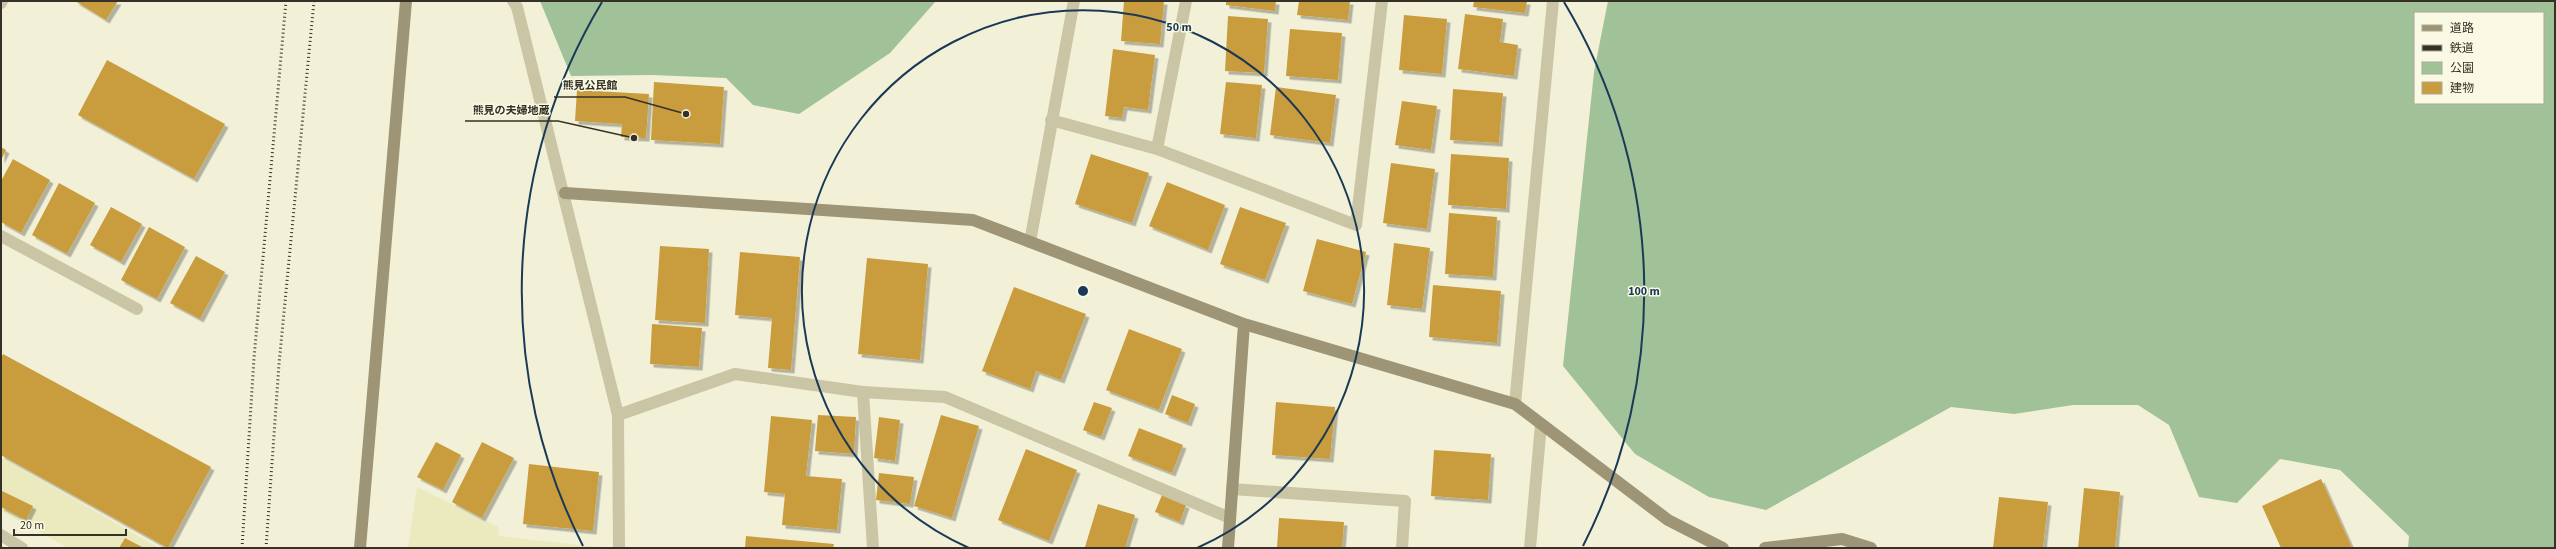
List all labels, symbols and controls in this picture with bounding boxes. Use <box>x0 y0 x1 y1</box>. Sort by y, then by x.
legend <box>2414 12 2544 104</box>
text: 50 m <box>1166 19 1192 36</box>
text: 道路 <box>2450 20 2474 37</box>
text: 鉄道 <box>2450 40 2474 57</box>
text: 公園 <box>2450 60 2474 77</box>
callout: 熊見公民館 <box>554 74 625 97</box>
text: 熊見公民館 <box>563 78 618 93</box>
text: 建物 <box>2450 80 2474 97</box>
callout: 熊見の夫婦地蔵 <box>465 98 558 121</box>
text: 熊見の夫婦地蔵 <box>473 103 550 118</box>
text: 100 m <box>1628 283 1660 300</box>
centre of rings <box>1076 284 1090 298</box>
scale bar <box>14 511 126 537</box>
text: 20 m <box>20 517 44 534</box>

